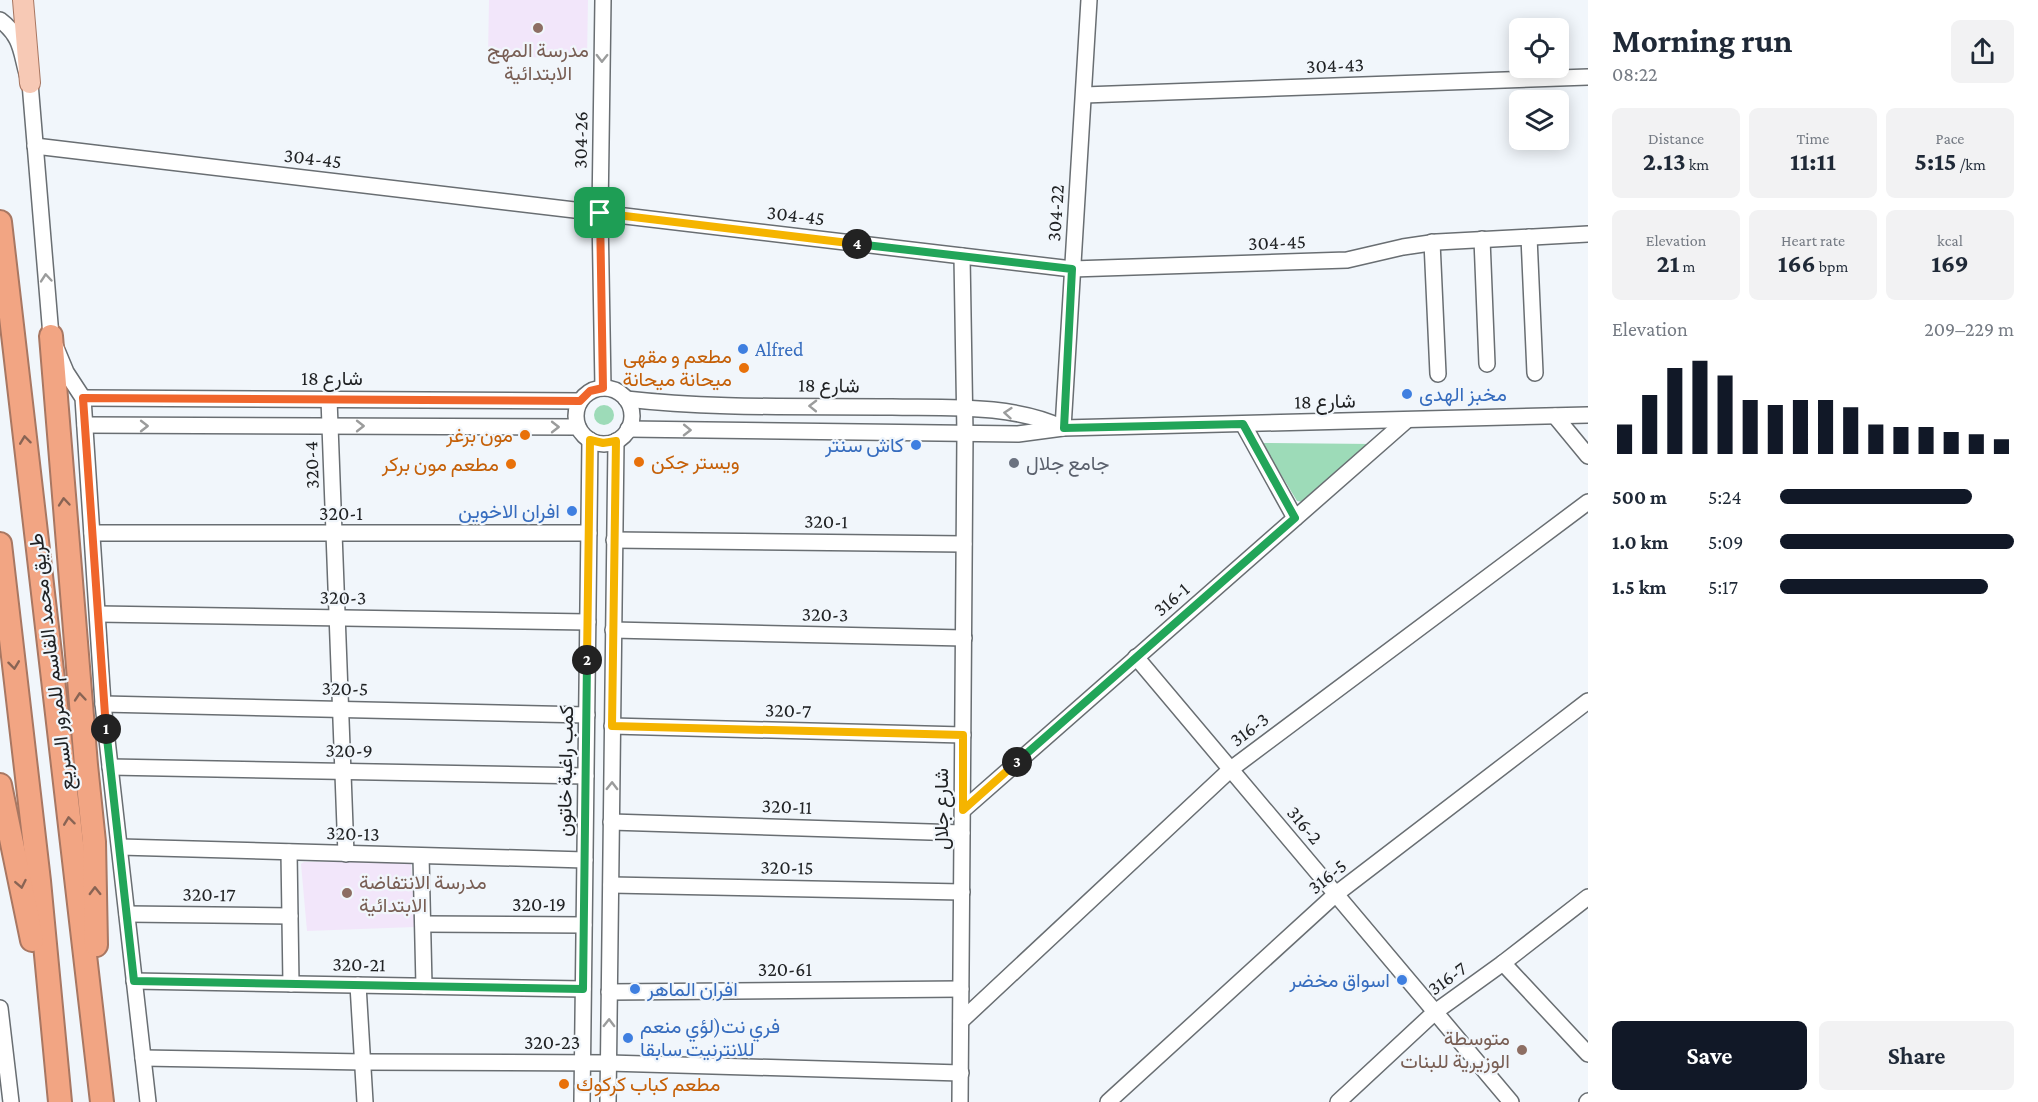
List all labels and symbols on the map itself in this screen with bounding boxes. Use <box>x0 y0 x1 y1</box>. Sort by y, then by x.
marker: مدرسة المهج الابتدائية <box>531 21 545 35</box>
place label: مدرسة المهج الابتدائية <box>487 39 589 85</box>
street label: 304-43 <box>1306 53 1364 77</box>
one-way arrow <box>596 54 608 63</box>
street label: 304-26 <box>568 111 592 169</box>
street label: 304-45 <box>283 144 343 172</box>
street label: 304-22 <box>1042 184 1068 242</box>
pin <box>574 187 625 238</box>
street label: 304-45 <box>766 201 826 229</box>
pin: 4 <box>842 229 872 259</box>
street label: 304-45 <box>1248 230 1306 254</box>
one-way arrow <box>40 273 53 283</box>
place label: Alfred <box>755 338 804 360</box>
marker: Alfred <box>736 342 750 356</box>
place label: مطعم و مقهى ميحانة ميحانة <box>623 345 732 391</box>
marker: مطعم و مقهى ميحانة ميحانة <box>737 361 751 375</box>
street label: شارع 18 <box>301 367 363 392</box>
street label: شارع 18 <box>798 373 860 400</box>
place label: مخبز الهدى <box>1419 383 1507 407</box>
marker: مخبز الهدى <box>1400 387 1414 401</box>
street label: شارع 18 <box>1294 389 1356 416</box>
one-way arrow <box>808 400 817 412</box>
one-way arrow <box>1003 407 1012 420</box>
one-way arrow <box>139 420 148 432</box>
one-way arrow <box>355 420 364 432</box>
one-way arrow <box>550 421 559 433</box>
one-way arrow <box>682 423 691 436</box>
place label: مون برغر <box>445 424 513 448</box>
marker: مون برغر <box>518 428 532 442</box>
place label: كاش سنتر <box>824 434 904 458</box>
one-way arrow <box>19 435 32 444</box>
marker: كاش سنتر <box>909 438 923 452</box>
street label: 320-4 <box>299 441 323 489</box>
place label: ويستر جكن <box>651 451 740 475</box>
place label: جامع جلال <box>1026 452 1109 477</box>
place label: مطعم مون بركر <box>381 453 499 477</box>
marker: ويستر جكن <box>632 455 646 469</box>
marker: جامع جلال <box>1007 456 1021 470</box>
marker: مطعم مون بركر <box>504 457 518 471</box>
one-way arrow <box>58 498 71 507</box>
place label: افران الاخوين <box>458 500 560 524</box>
street label: 320-1 <box>319 502 363 524</box>
marker: افران الاخوين <box>565 504 579 518</box>
street label: 320-1 <box>804 510 848 532</box>
street label: طريق محمد القاسم للمرور السريع <box>24 532 81 792</box>
street label: 316-1 <box>1149 578 1193 620</box>
street label: 320-3 <box>319 586 367 608</box>
street label: 320-3 <box>801 603 849 625</box>
pin: 2 <box>572 645 602 675</box>
one-way arrow <box>7 660 20 669</box>
street label: 320-5 <box>321 677 369 699</box>
one-way arrow <box>74 692 87 701</box>
street label: 320-7 <box>765 698 811 722</box>
street label: كمب راغبة خاتون <box>553 705 579 837</box>
street label: 316-3 <box>1225 707 1273 751</box>
pin: 1 <box>91 714 121 744</box>
street label: 320-9 <box>325 739 373 761</box>
pin: 3 <box>1002 747 1032 777</box>
street label: شارع جلال <box>930 768 955 850</box>
one-way arrow <box>606 781 618 790</box>
street label: 320-11 <box>761 794 813 818</box>
street label: 316-2 <box>1283 802 1327 848</box>
one-way arrow <box>63 816 76 826</box>
street label: 320-13 <box>326 821 380 845</box>
street label: 316-5 <box>1303 854 1351 898</box>
street label: 320-15 <box>760 856 814 878</box>
place label: مدرسة الانتفاضة الابتدائية <box>359 871 487 917</box>
one-way arrow <box>14 878 27 888</box>
street label: 320-17 <box>182 883 236 905</box>
marker: مدرسة الانتفاضة الابتدائية <box>340 886 354 900</box>
one-way arrow <box>89 887 101 896</box>
street label: 320-19 <box>512 893 566 915</box>
street label: 320-21 <box>332 953 386 975</box>
street label: 316-7 <box>1423 957 1471 999</box>
street label: 320-61 <box>758 958 812 980</box>
place label: اسواق مخضر <box>1288 969 1390 993</box>
marker: اسواق مخضر <box>1395 973 1409 987</box>
place label: افران الماهر <box>646 978 738 1002</box>
marker: افران الماهر <box>628 982 642 996</box>
place label: فري نت(لؤي منعم للانترنيت سابقا <box>640 1015 780 1062</box>
one-way arrow <box>603 1018 615 1027</box>
place label: متوسطة الوزيرية للبنات <box>1400 1027 1510 1074</box>
street label: 320-23 <box>524 1031 580 1053</box>
marker: فري نت(لؤي منعم للانترنيت سابقا <box>621 1031 635 1045</box>
marker: متوسطة الوزيرية للبنات <box>1515 1043 1529 1057</box>
place label: مطعم كباب كركوك <box>576 1073 720 1097</box>
marker: مطعم كباب كركوك <box>557 1077 571 1091</box>

